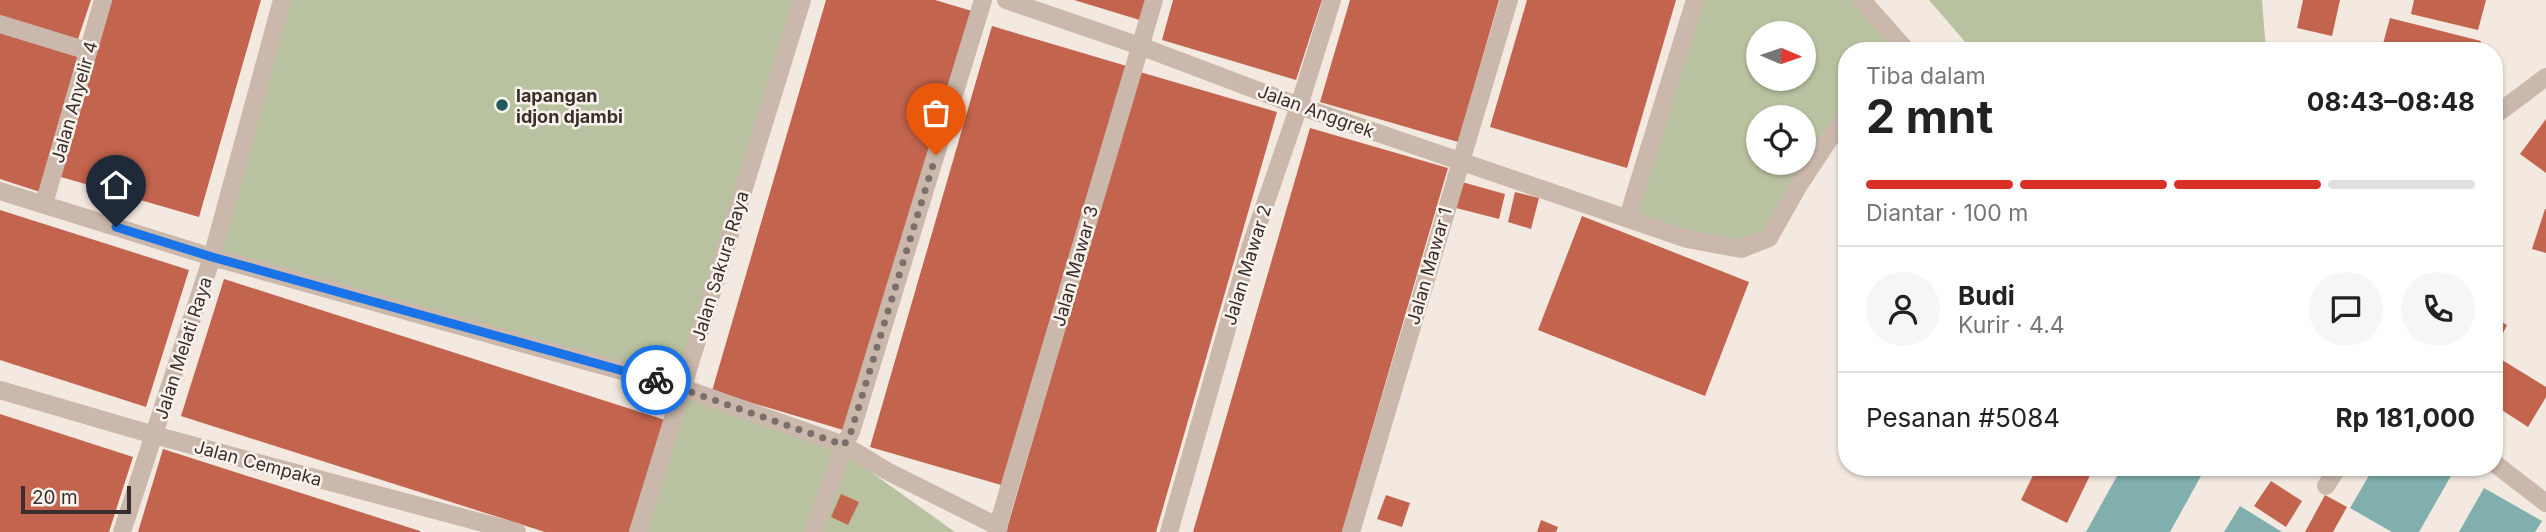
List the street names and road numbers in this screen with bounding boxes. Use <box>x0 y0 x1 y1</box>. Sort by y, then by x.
street label: Jalan Anyelir 4 <box>47 39 101 165</box>
street label: Jalan Anggrek <box>1255 80 1377 142</box>
street label: Jalan Sakura Raya <box>687 188 753 344</box>
street label: Jalan Mawar 2 <box>1219 202 1275 328</box>
street label: Jalan Mawar 3 <box>1048 203 1102 329</box>
street label: Jalan Mawar 1 <box>1402 205 1456 327</box>
street label: Jalan Melati Raya <box>150 274 216 422</box>
street label: Jalan Cempaka <box>192 436 324 490</box>

